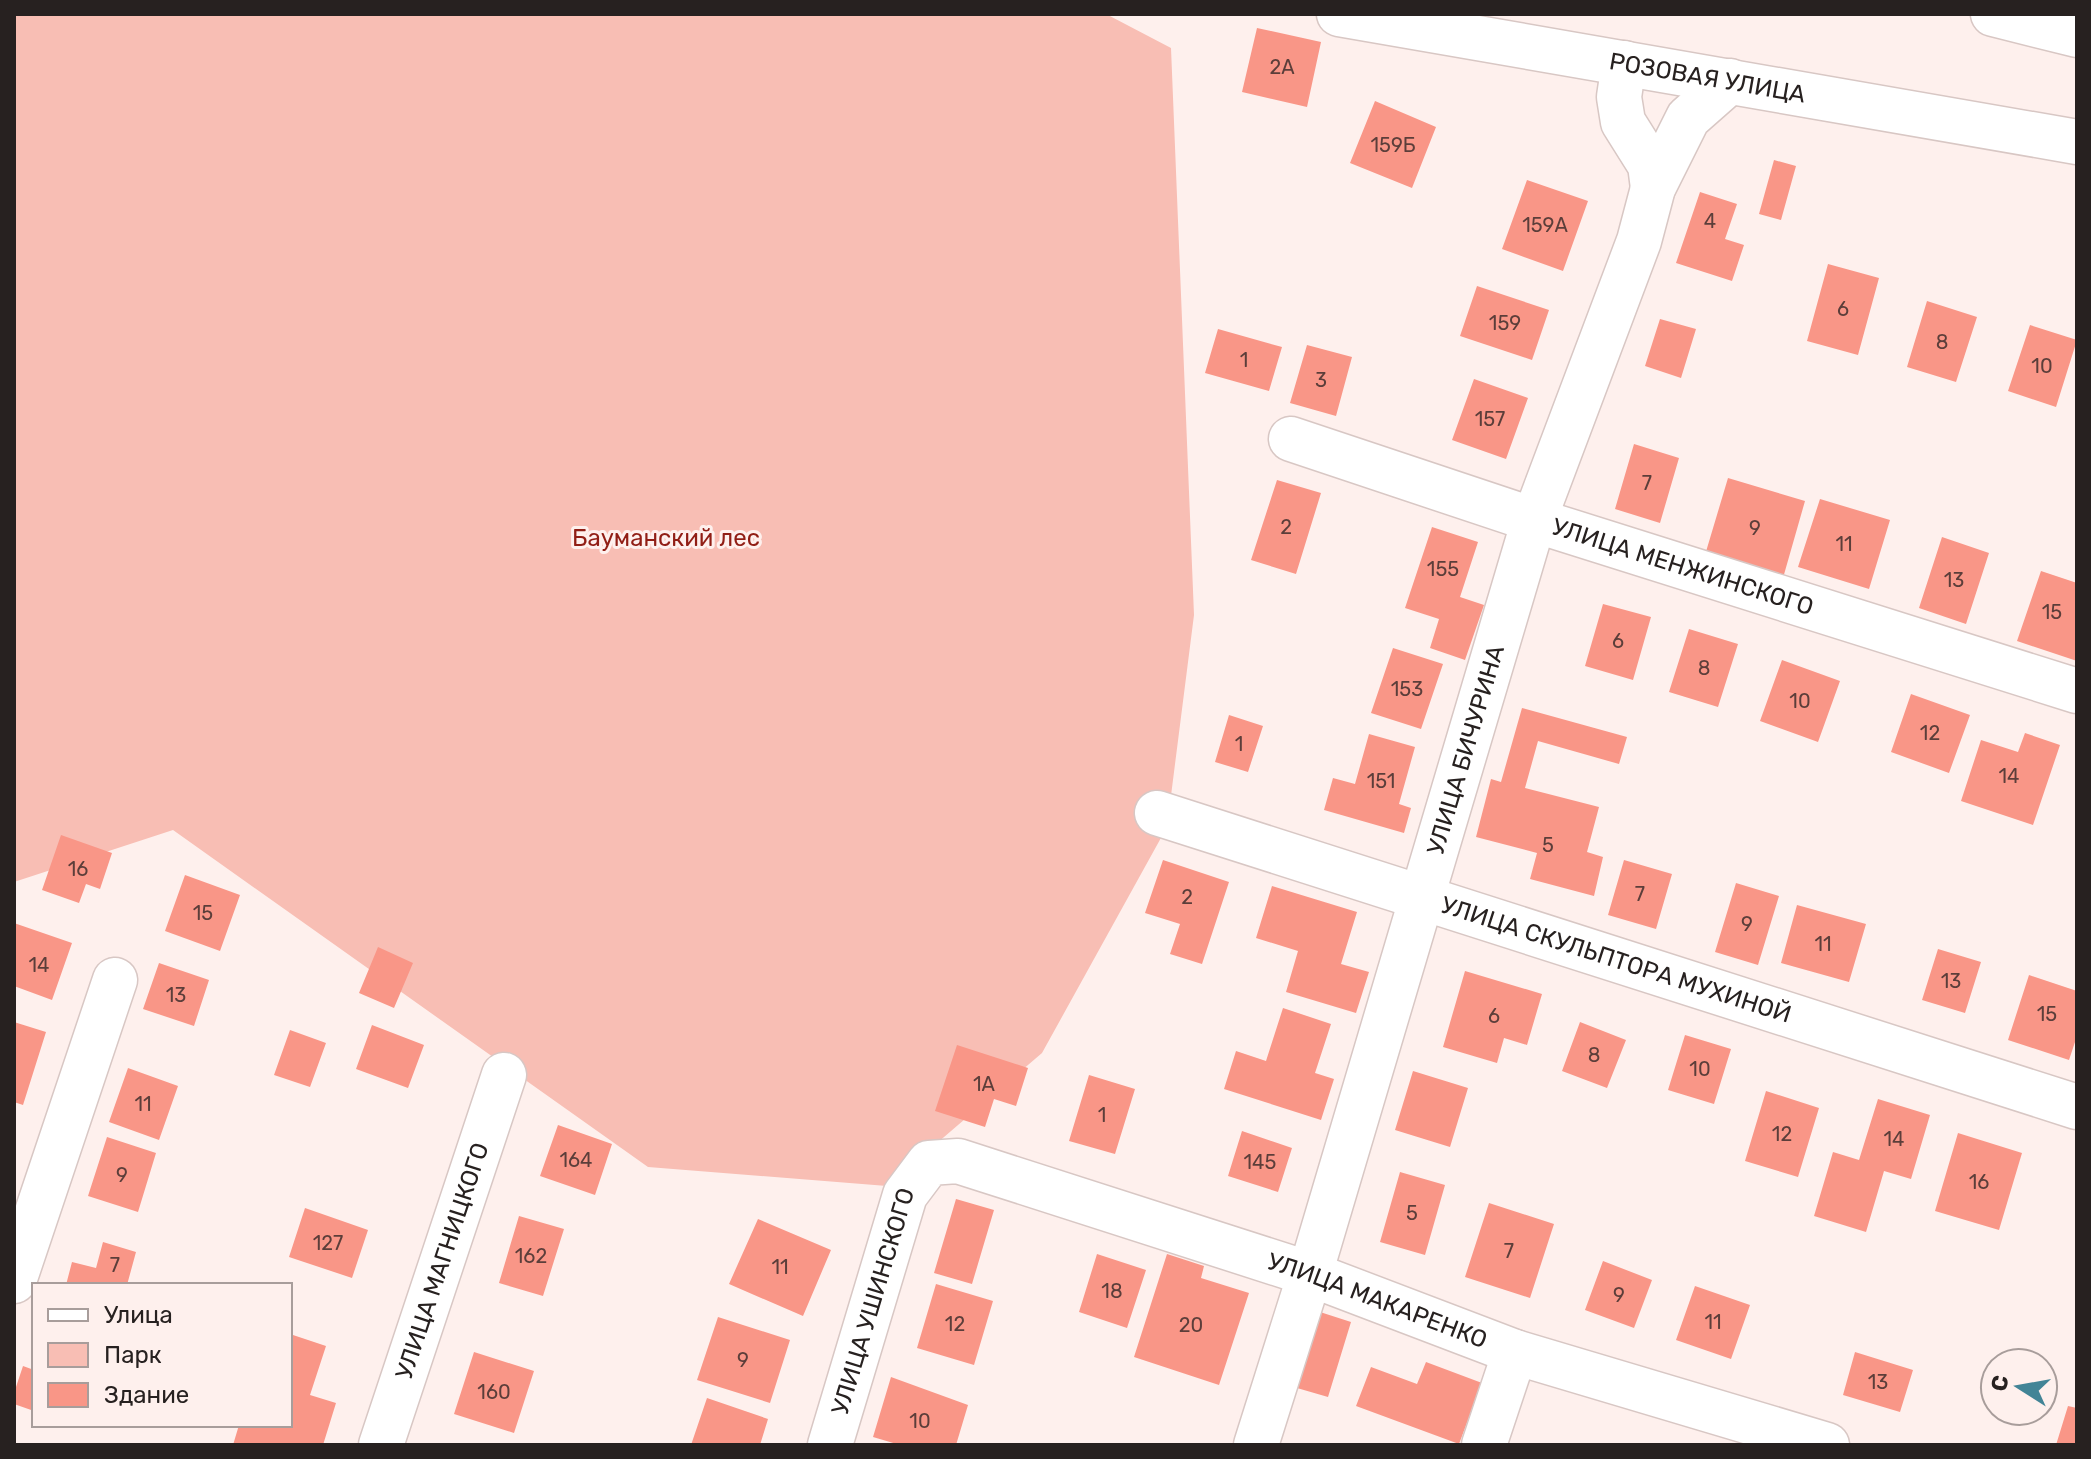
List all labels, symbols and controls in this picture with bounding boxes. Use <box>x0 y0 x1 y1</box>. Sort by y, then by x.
street label: РОЗОВАЯ УЛИЦА <box>1607 47 1808 109</box>
house number: 2А <box>1269 55 1295 79</box>
house number: 159Б <box>1370 133 1416 157</box>
house number: 4 <box>1704 209 1716 233</box>
house number: 159А <box>1522 213 1568 237</box>
house number: 6 <box>1837 297 1849 321</box>
house number: 159 <box>1489 311 1521 335</box>
house number: 8 <box>1936 330 1948 354</box>
house number: 1 <box>1240 348 1248 372</box>
house number: 10 <box>2031 354 2053 378</box>
house number: 3 <box>1315 368 1327 392</box>
house number: 157 <box>1475 407 1505 431</box>
house number: 7 <box>1642 471 1652 495</box>
street label: УЛИЦА МЕНЖИНСКОГО <box>1549 513 1817 621</box>
house number: 2 <box>1280 515 1292 539</box>
house number: 9 <box>1749 516 1761 540</box>
park label: Бауманский лес <box>572 524 760 552</box>
house number: 11 <box>1835 532 1853 556</box>
house number: 155 <box>1427 557 1459 581</box>
house number: 13 <box>1944 568 1964 592</box>
house number: 15 <box>2042 600 2062 624</box>
house number: 6 <box>1612 629 1624 653</box>
street label: УЛИЦА БИЧУРИНА <box>1421 642 1510 858</box>
house number: 8 <box>1698 656 1710 680</box>
house number: 153 <box>1391 677 1423 701</box>
house number: 10 <box>1789 689 1811 713</box>
house number: 12 <box>1920 721 1940 745</box>
house number: 1 <box>1235 732 1243 756</box>
house number: 14 <box>1999 764 2019 788</box>
house number: 151 <box>1367 769 1395 793</box>
house number: 5 <box>1542 833 1554 857</box>
house number: 16 <box>68 857 88 881</box>
house number: 7 <box>1635 882 1645 906</box>
house number: 2 <box>1181 885 1193 909</box>
street label: УЛИЦА СКУЛЬПТОРА МУХИНОЙ <box>1438 891 1795 1029</box>
house number: 15 <box>193 901 213 925</box>
house number: 9 <box>1741 912 1753 936</box>
house number: 11 <box>1814 932 1832 956</box>
house number: 14 <box>29 953 49 977</box>
house number: 13 <box>1941 969 1961 993</box>
house number: 13 <box>166 983 186 1007</box>
house number: 15 <box>2037 1002 2057 1026</box>
house number: 6 <box>1488 1004 1500 1028</box>
house number: 8 <box>1588 1043 1600 1067</box>
house number: 10 <box>1689 1057 1711 1081</box>
house number: 1А <box>973 1072 995 1096</box>
house number: 11 <box>134 1092 152 1116</box>
house number: 1 <box>1098 1103 1106 1127</box>
house number: 12 <box>1772 1122 1792 1146</box>
house number: 14 <box>1884 1127 1904 1151</box>
street label: УЛИЦА МАГНИЦКОГО <box>390 1139 494 1383</box>
house number: 164 <box>559 1148 593 1172</box>
house number: 145 <box>1244 1150 1276 1174</box>
house number: 9 <box>116 1163 128 1187</box>
house number: 16 <box>1969 1170 1989 1194</box>
street label: УЛИЦА УШИНСКОГО <box>826 1185 920 1418</box>
house number: 5 <box>1406 1201 1418 1225</box>
house number: 127 <box>313 1231 343 1255</box>
house number: 7 <box>1504 1239 1514 1263</box>
house number: 162 <box>515 1244 547 1268</box>
street label: УЛИЦА МАКАРЕНКО <box>1264 1247 1491 1354</box>
house number: 7 <box>110 1253 120 1277</box>
house number: 11 <box>771 1255 789 1279</box>
house number: 18 <box>1101 1279 1123 1303</box>
legend <box>32 1283 292 1427</box>
house number: 9 <box>1613 1283 1625 1307</box>
text: Улица <box>104 1301 173 1329</box>
house number: 11 <box>1704 1310 1722 1334</box>
house number: 12 <box>945 1312 965 1336</box>
house number: 20 <box>1179 1313 1203 1337</box>
text: Парк <box>104 1341 162 1369</box>
north arrow <box>1979 1347 2059 1427</box>
house number: 9 <box>737 1348 749 1372</box>
house number: 13 <box>1868 1370 1888 1394</box>
text: С <box>1985 1373 2015 1393</box>
house number: 160 <box>477 1380 511 1404</box>
text: Здание <box>104 1381 189 1409</box>
house number: 10 <box>909 1409 931 1433</box>

